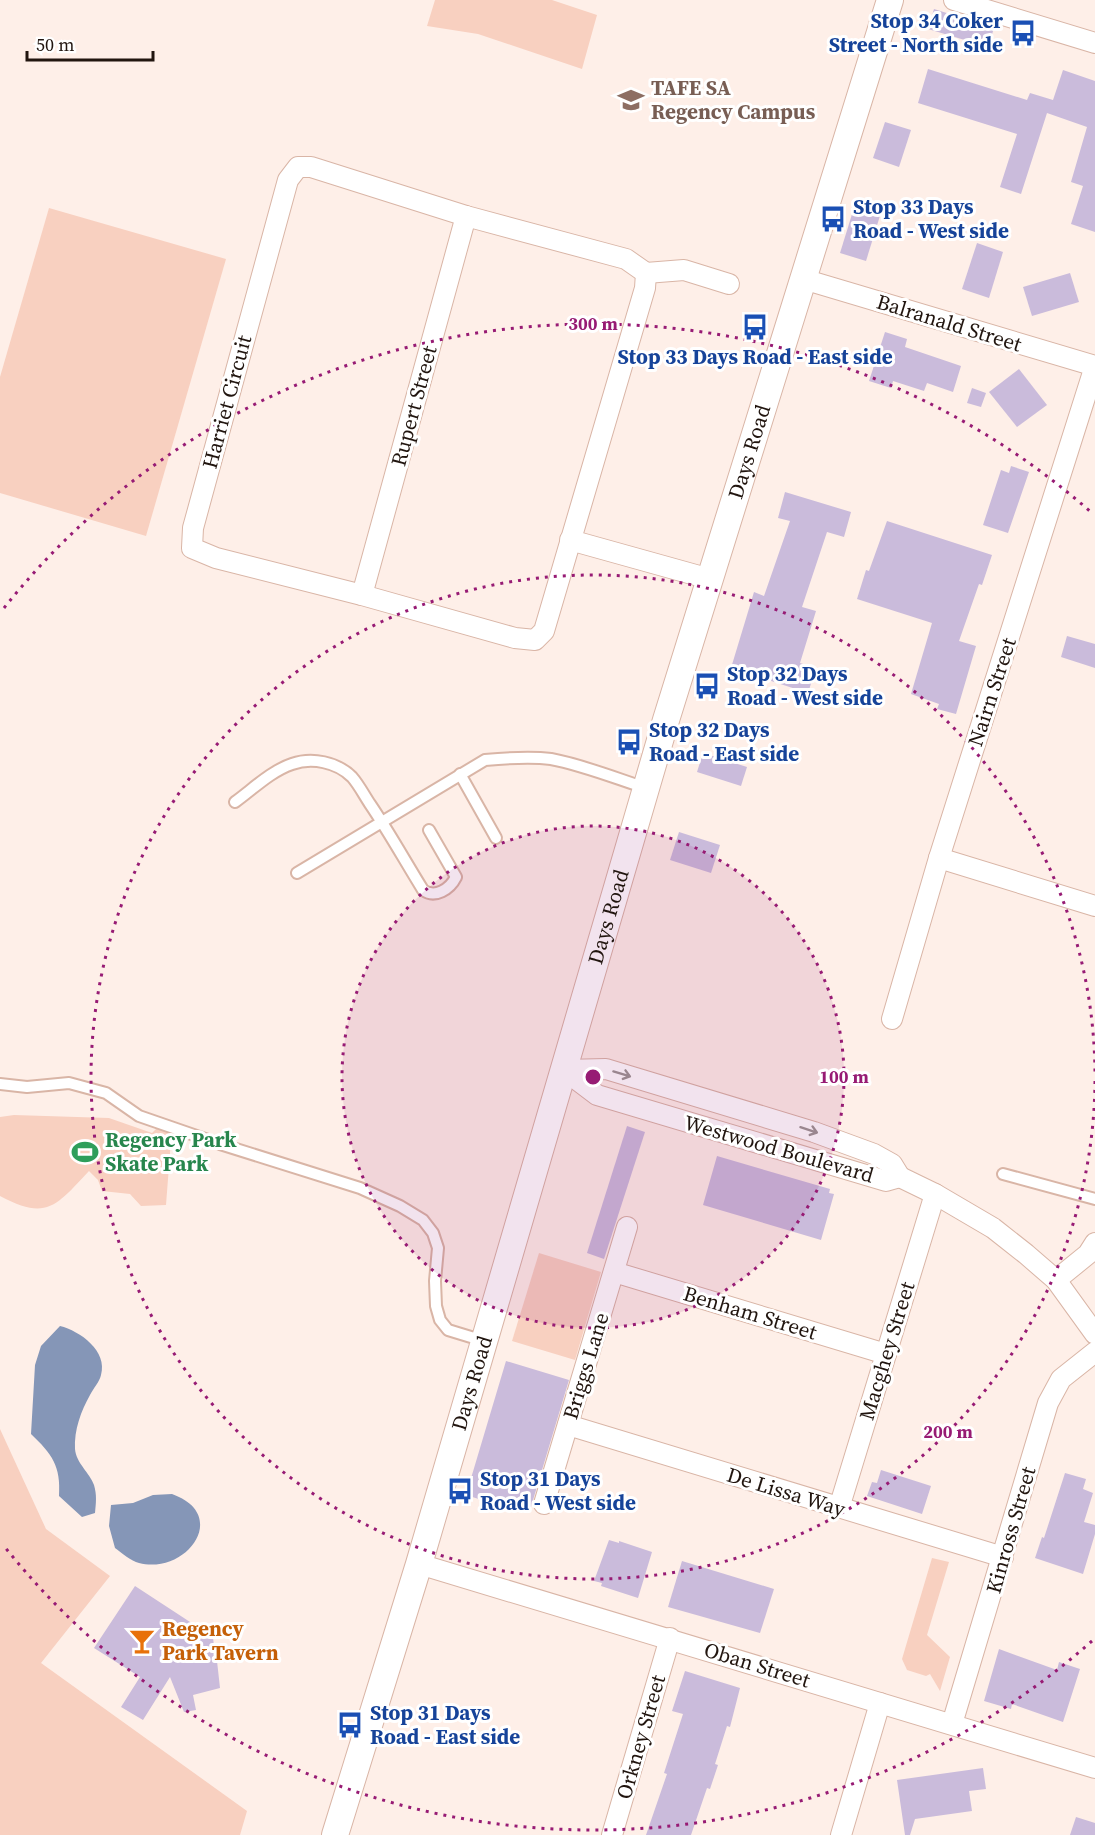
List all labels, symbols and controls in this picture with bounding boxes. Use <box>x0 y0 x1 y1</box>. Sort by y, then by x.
place label: Stop 34 Coker Street - North side <box>829 6 1003 59</box>
bus stop icon: Stop 34 Coker Street - North side <box>1008 18 1038 48</box>
scale bar <box>27 24 153 62</box>
text: 50 m <box>36 32 74 57</box>
place label: TAFE SA Regency Campus <box>651 73 816 126</box>
school or university icon: TAFE SA Regency Campus <box>616 85 646 115</box>
place label: Stop 33 Days Road - West side <box>853 192 1009 245</box>
bus stop icon: Stop 33 Days Road - West side <box>818 204 848 234</box>
street label: Balranald Street <box>873 287 1025 358</box>
text: 300 m <box>568 311 618 336</box>
bus stop icon: Stop 33 Days Road - East side <box>740 312 770 342</box>
street label: Harriet Circuit <box>195 332 258 472</box>
street label: Rupert Street <box>384 342 444 469</box>
place label: Stop 33 Days Road - East side <box>617 342 893 371</box>
street label: Days Road <box>721 401 777 503</box>
street label: Nairn Street <box>960 634 1023 750</box>
place label: Stop 32 Days Road - West side <box>727 659 883 712</box>
bus stop icon: Stop 32 Days Road - West side <box>692 671 722 701</box>
place label: Stop 32 Days Road - East side <box>649 715 799 768</box>
bus stop icon: Stop 32 Days Road - East side <box>614 727 644 757</box>
street label: Days Road <box>580 866 636 968</box>
text: 100 m <box>819 1064 869 1089</box>
centre of rings <box>583 1067 603 1087</box>
one-way arrow <box>612 1069 631 1080</box>
street label: Westwood Boulevard <box>681 1108 877 1189</box>
place label: Regency Park Skate Park <box>105 1125 237 1178</box>
one-way arrow <box>799 1125 818 1136</box>
sports icon: Regency Park Skate Park <box>70 1137 100 1167</box>
street label: Benham Street <box>680 1278 821 1347</box>
street label: Macghey Street <box>852 1278 921 1424</box>
street label: Briggs Lane <box>556 1309 616 1423</box>
street label: Days Road <box>444 1332 499 1434</box>
text: 200 m <box>923 1419 973 1444</box>
street label: De Lissa Way <box>723 1460 849 1523</box>
street label: Kinross Street <box>979 1463 1043 1597</box>
place label: Stop 31 Days Road - West side <box>480 1464 636 1517</box>
bus stop icon: Stop 31 Days Road - West side <box>445 1476 475 1506</box>
place label: Regency Park Tavern <box>162 1614 279 1667</box>
bar icon: Regency Park Tavern <box>127 1626 157 1656</box>
street label: Oban Street <box>701 1635 814 1694</box>
street label: Orkney Street <box>609 1671 672 1802</box>
place label: Stop 31 Days Road - East side <box>370 1698 520 1751</box>
bus stop icon: Stop 31 Days Road - East side <box>335 1710 365 1740</box>

